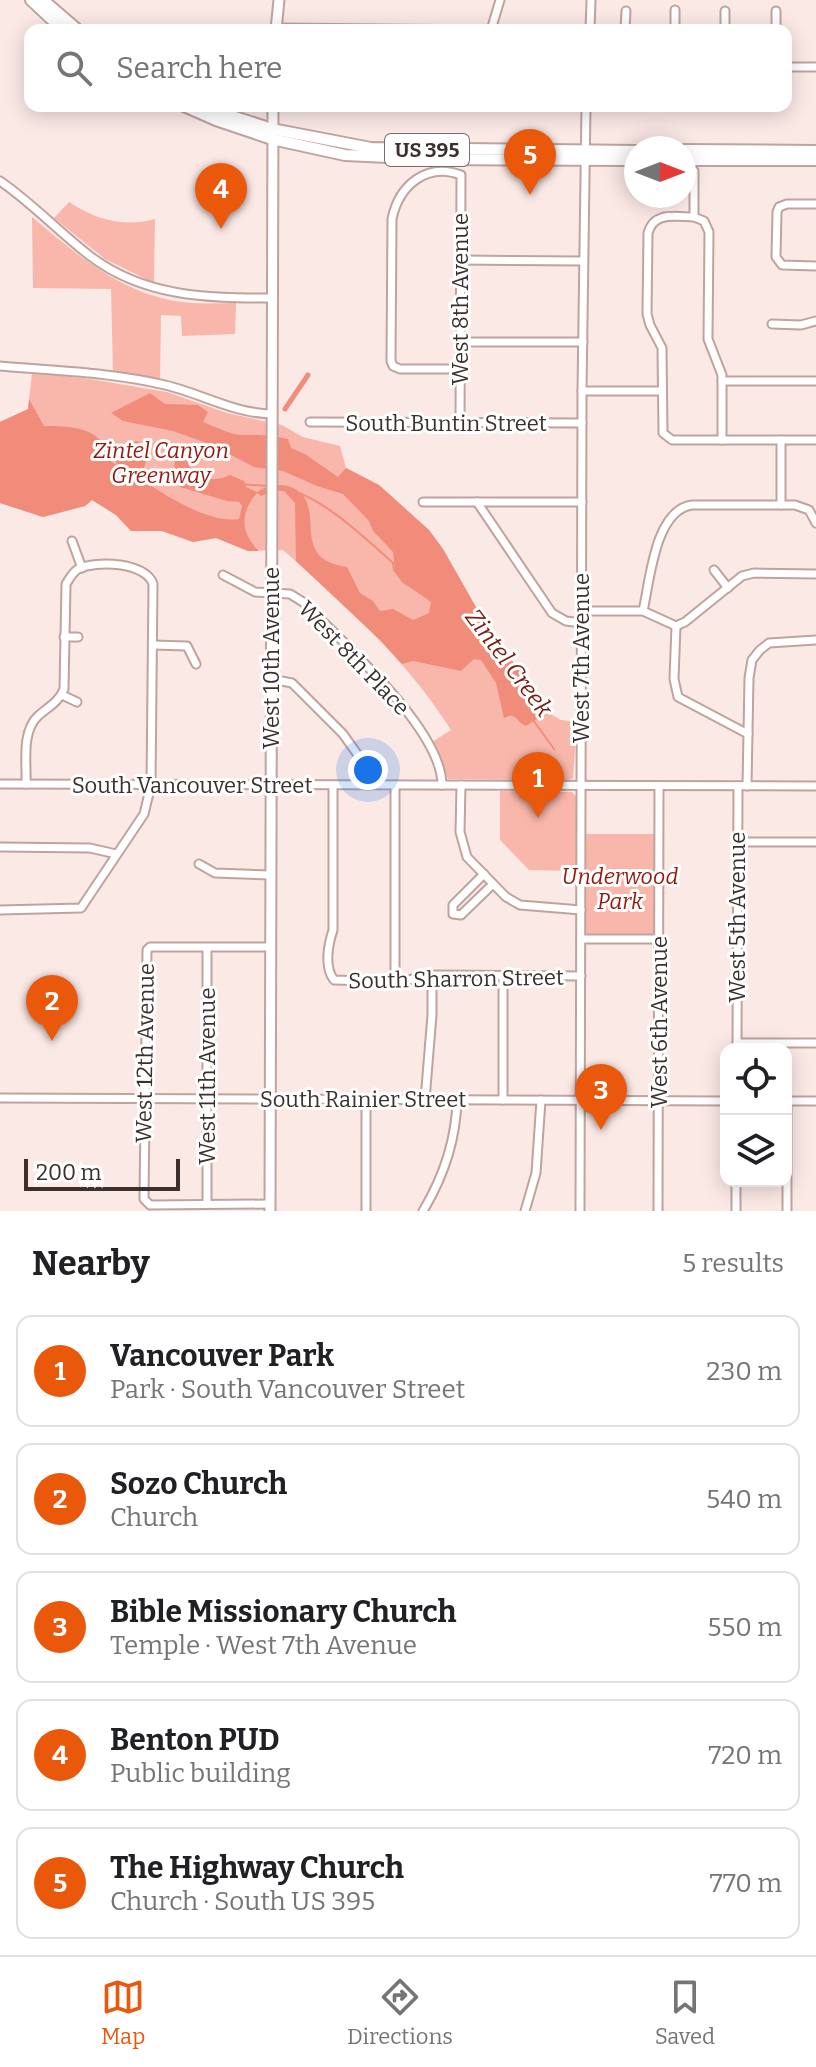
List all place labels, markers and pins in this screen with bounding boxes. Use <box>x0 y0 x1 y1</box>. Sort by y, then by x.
pin: 5 <box>504 129 556 195</box>
pin: 4 <box>195 163 247 229</box>
pin: 1 <box>512 752 564 818</box>
pin: 2 <box>26 975 78 1041</box>
pin: 3 <box>575 1064 627 1130</box>

